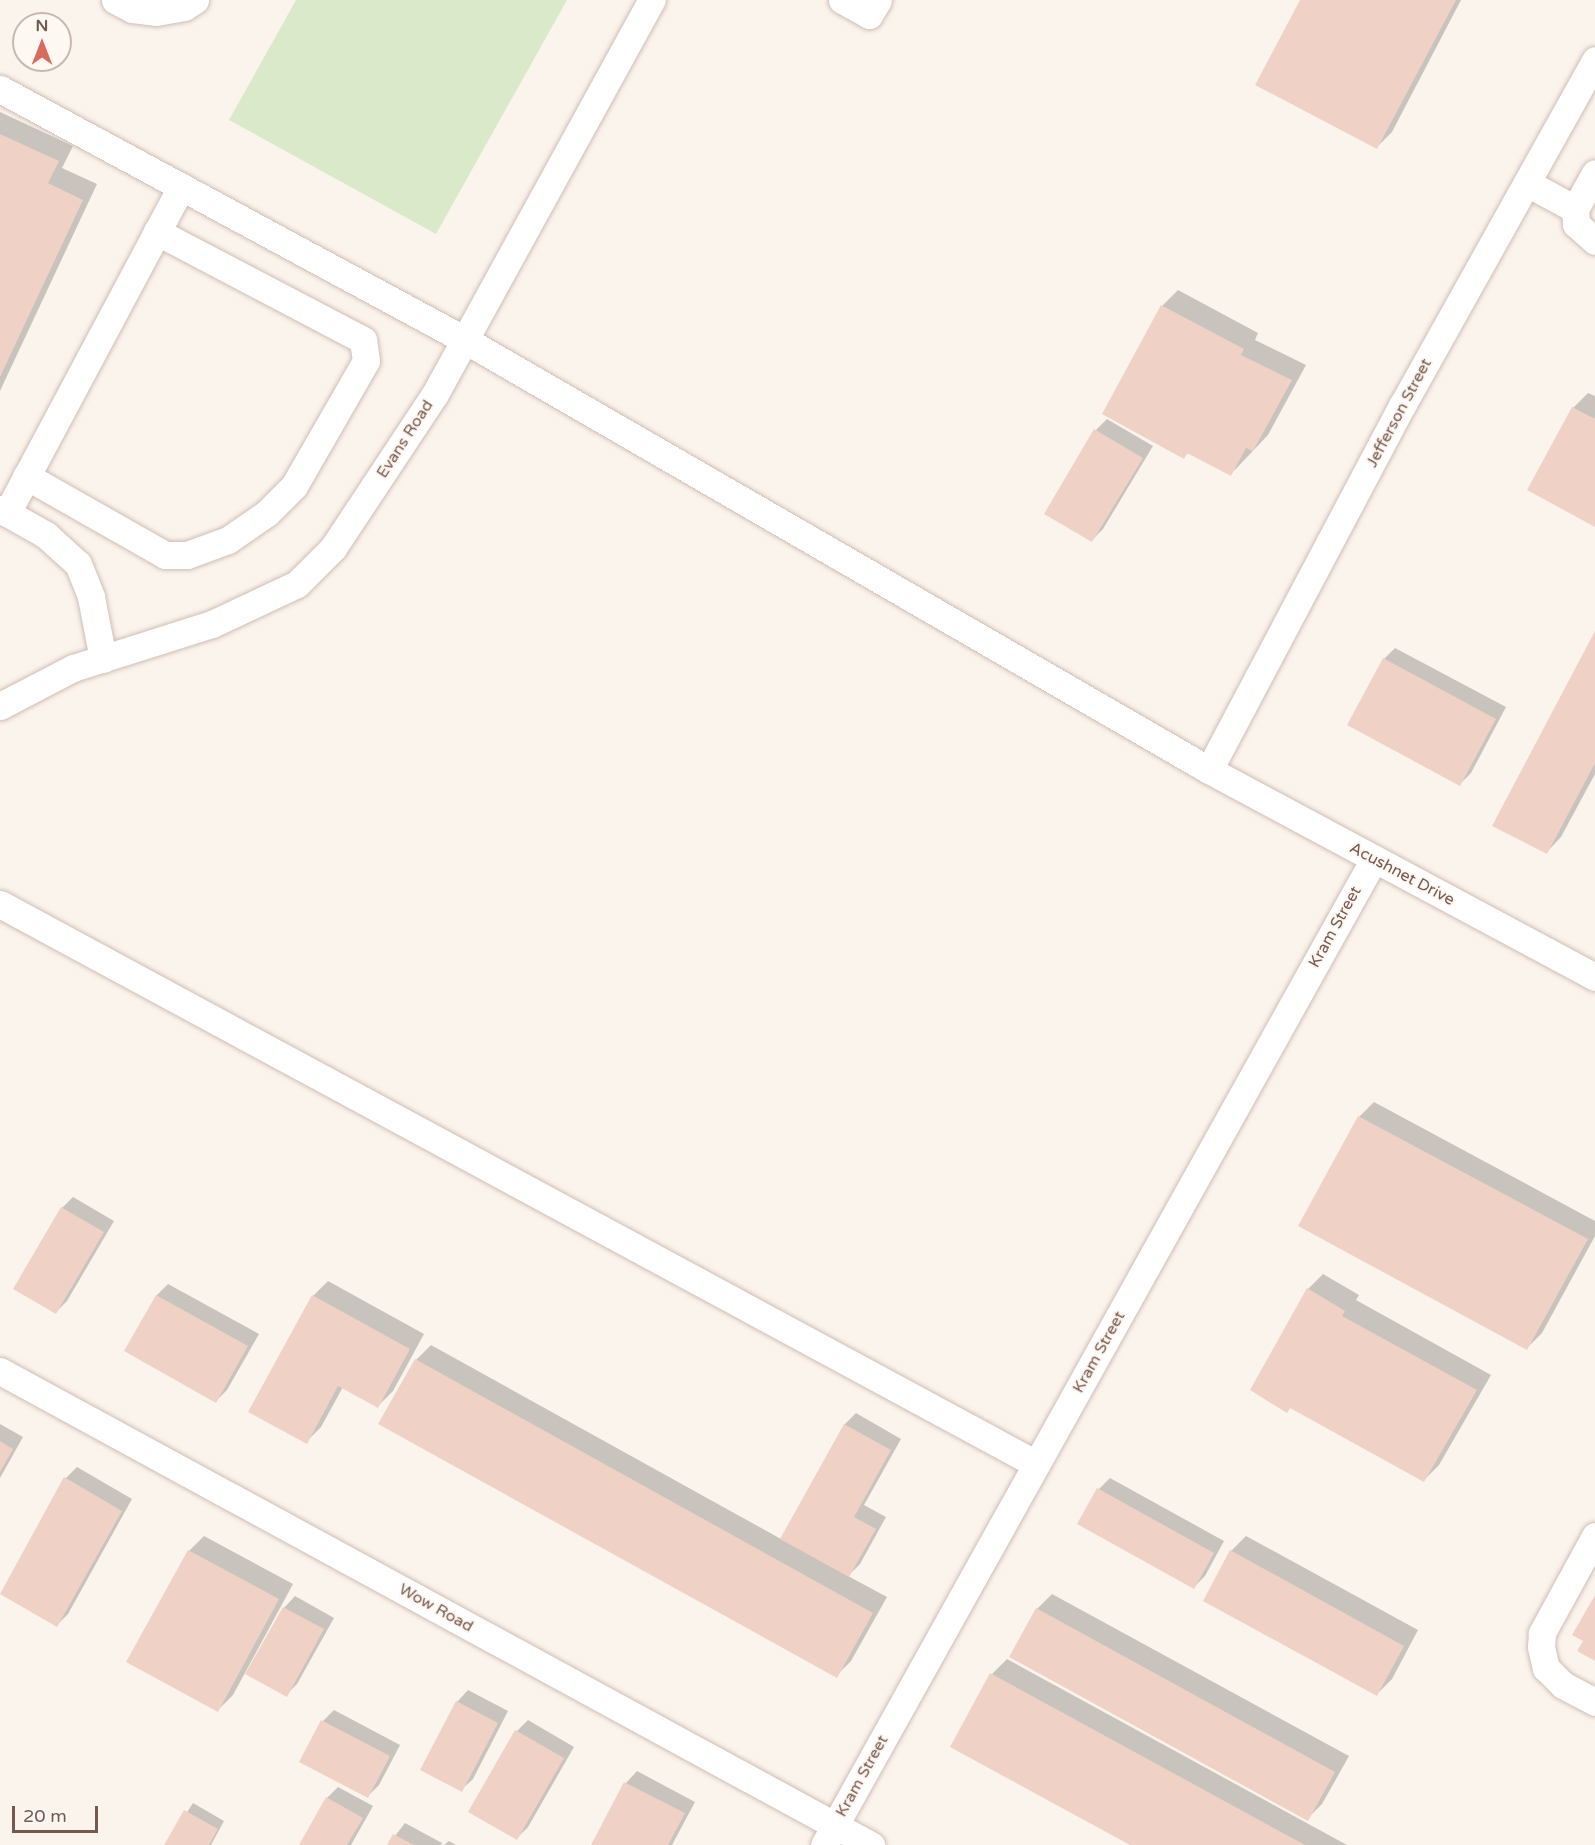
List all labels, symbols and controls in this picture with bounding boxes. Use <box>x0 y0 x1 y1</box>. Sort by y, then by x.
north arrow <box>12 12 72 72</box>
text: N <box>36 16 48 36</box>
street label: Jefferson Street <box>1362 355 1436 471</box>
street label: Evans Road <box>373 396 437 482</box>
street label: Acushnet Drive <box>1346 838 1458 910</box>
street label: Kram Street <box>1305 883 1365 971</box>
street label: Kram Street <box>1069 1308 1129 1396</box>
street label: Wow Road <box>395 1580 477 1636</box>
street label: Kram Street <box>832 1732 892 1820</box>
scale bar <box>15 1794 100 1832</box>
text: 20 m <box>23 1805 67 1827</box>

